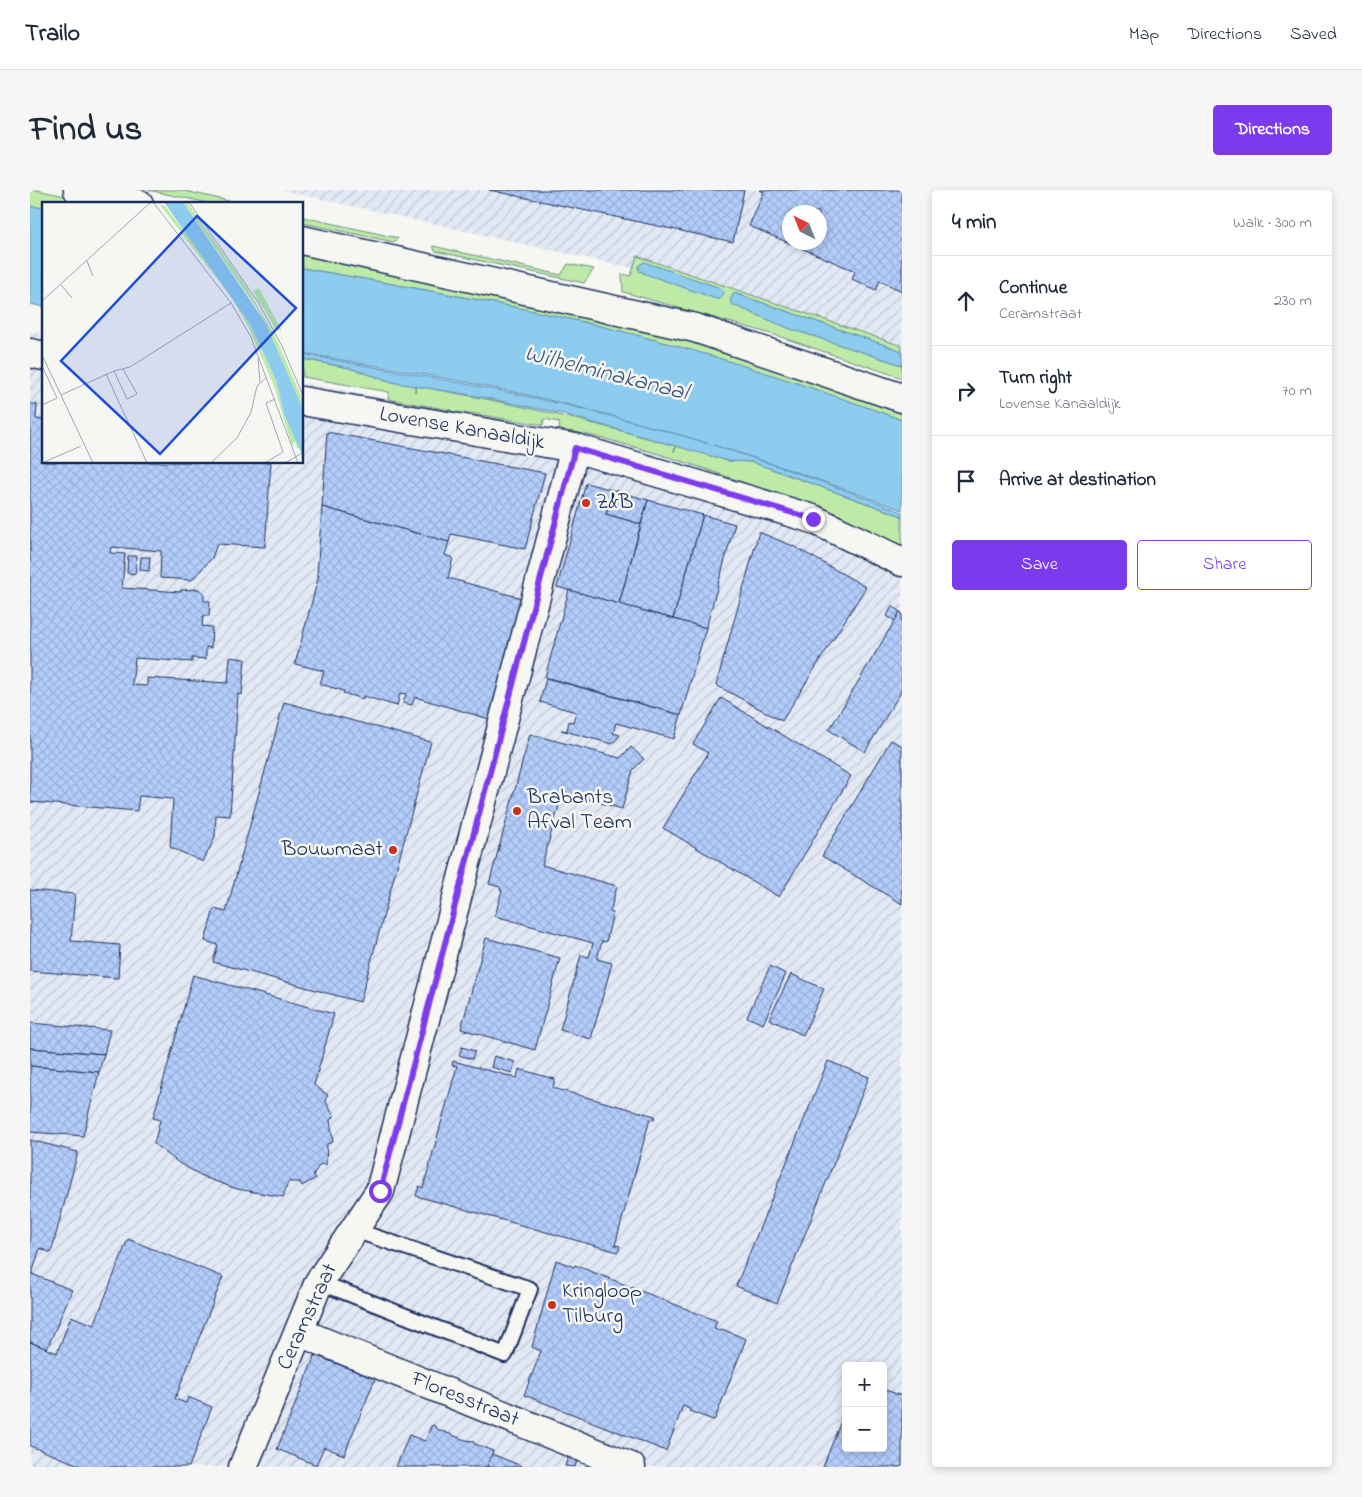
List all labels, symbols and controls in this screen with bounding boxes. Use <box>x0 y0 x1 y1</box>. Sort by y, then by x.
text: Trailo <box>25 17 80 52</box>
text: Map <box>1129 22 1159 48</box>
text: Directions <box>1187 22 1262 48</box>
text: Saved <box>1290 22 1337 48</box>
text: Find us <box>30 105 142 156</box>
button: Directions <box>1213 105 1332 155</box>
inset map <box>42 202 304 464</box>
north arrow <box>782 205 827 250</box>
text: 4 min <box>952 208 996 238</box>
text: Walk · 300 m <box>1233 211 1312 235</box>
text: Continue <box>999 275 1067 302</box>
icon: ahead <box>952 287 980 315</box>
text: 230 m <box>1274 289 1312 313</box>
text: Ceramstraat <box>999 302 1082 326</box>
water label: Wilhelminakanaal <box>521 337 694 412</box>
text: Turn right <box>999 365 1072 392</box>
icon: right <box>952 377 980 405</box>
text: 70 m <box>1282 379 1312 403</box>
text: Lovense Kanaaldijk <box>999 392 1121 416</box>
street label: Lovense Kanaaldijk <box>377 399 547 459</box>
icon: arrive <box>952 467 980 495</box>
text: Arrive at destination <box>999 467 1156 494</box>
place label: Z&B <box>596 487 634 519</box>
marker: Z&B <box>580 497 592 509</box>
route end <box>802 508 825 531</box>
button: Save <box>952 540 1127 590</box>
button: Share <box>1137 540 1312 590</box>
place label: Brabants Afval Team <box>526 782 632 839</box>
marker: Brabants Afval Team <box>511 805 523 817</box>
place label: Bouwmaat <box>281 834 384 866</box>
marker: Bouwmaat <box>387 844 399 856</box>
route start <box>369 1180 392 1203</box>
street label: Ceramstraat <box>269 1258 347 1376</box>
place label: Kringloop Tilburg <box>562 1276 642 1334</box>
marker: Kringloop Tilburg <box>546 1299 558 1311</box>
map controls <box>842 1362 887 1452</box>
button: + <box>842 1362 887 1407</box>
street label: Floresstraat <box>405 1363 524 1436</box>
button: − <box>842 1407 887 1452</box>

